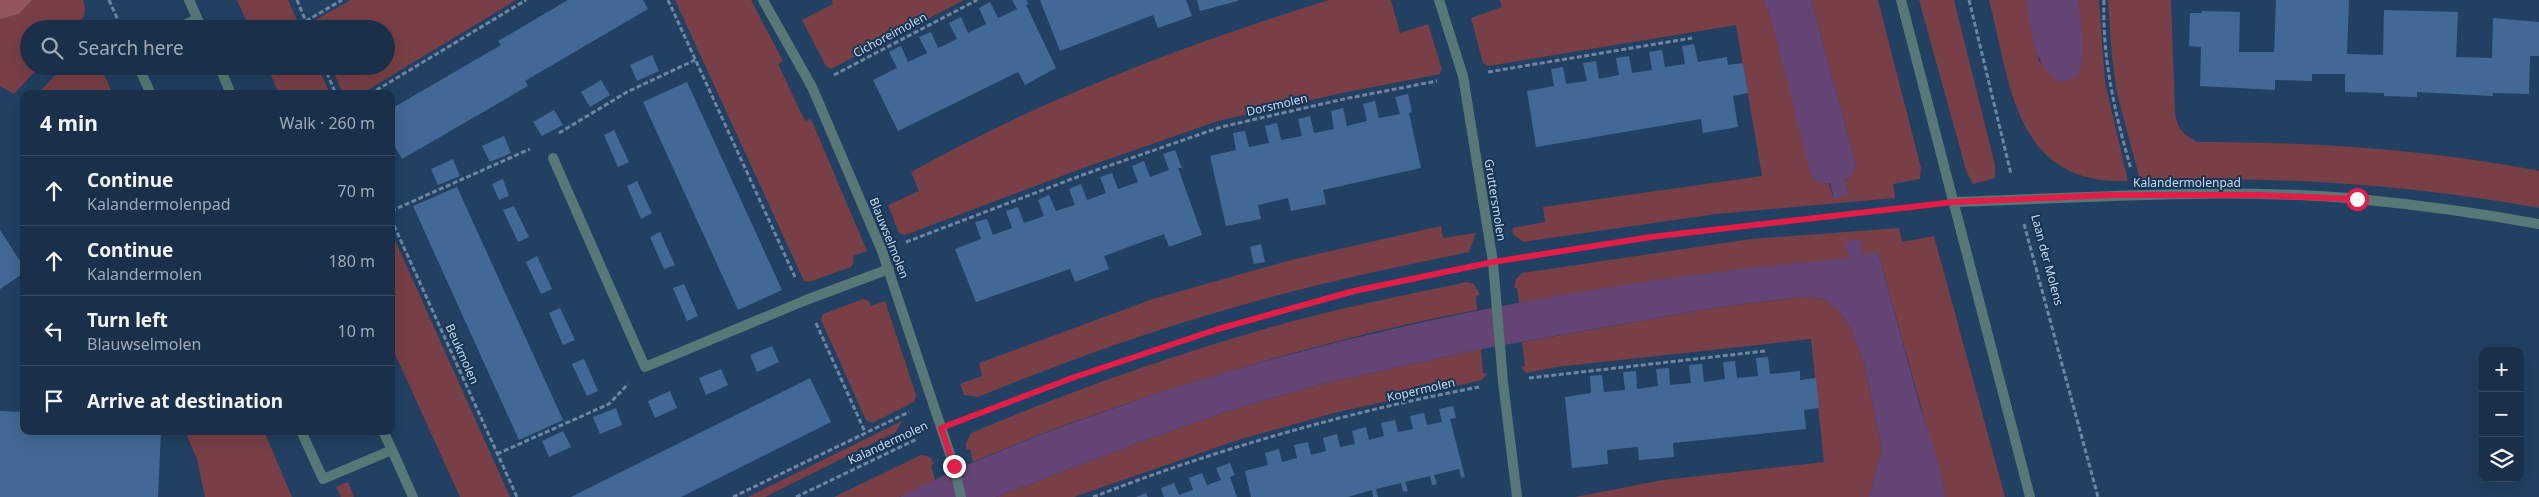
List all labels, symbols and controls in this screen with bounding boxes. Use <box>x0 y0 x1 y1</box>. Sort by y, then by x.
street label: Cichoreimolen <box>850 8 930 61</box>
search box <box>20 20 395 75</box>
icon: search <box>38 34 66 62</box>
text: Search here <box>78 35 184 61</box>
street label: Dorsmolen <box>1245 89 1309 120</box>
text: 4 min <box>40 109 98 137</box>
text: Walk · 260 m <box>280 112 375 134</box>
street label: Gruttersmolen <box>1481 158 1510 242</box>
text: Continue <box>87 167 173 193</box>
street label: Kalandermolenpad <box>2133 174 2241 191</box>
icon: ahead <box>40 177 68 205</box>
text: 70 m <box>338 180 375 202</box>
route start <box>2346 188 2369 211</box>
text: Kalandermolenpad <box>87 193 231 215</box>
street label: Blauwselmolen <box>866 195 913 281</box>
street label: Laan der Molens <box>2027 212 2068 308</box>
text: Continue <box>87 237 173 263</box>
icon: ahead <box>40 247 68 275</box>
text: 180 m <box>328 250 375 272</box>
text: Kalandermolen <box>87 263 202 285</box>
text: Turn left <box>87 307 168 333</box>
icon: left <box>40 317 68 345</box>
text: 10 m <box>338 320 375 342</box>
street label: Beukmolen <box>442 321 483 387</box>
text: Blauwselmolen <box>87 333 201 355</box>
map controls <box>2479 347 2524 482</box>
button: + <box>2479 347 2524 392</box>
street label: Kopermolen <box>1385 373 1457 406</box>
icon: arrive <box>40 387 68 415</box>
text: Arrive at destination <box>87 388 283 414</box>
button: − <box>2479 392 2524 437</box>
street label: Kalandermolen <box>845 417 930 468</box>
button: layers <box>2479 437 2524 482</box>
route end <box>943 455 966 478</box>

